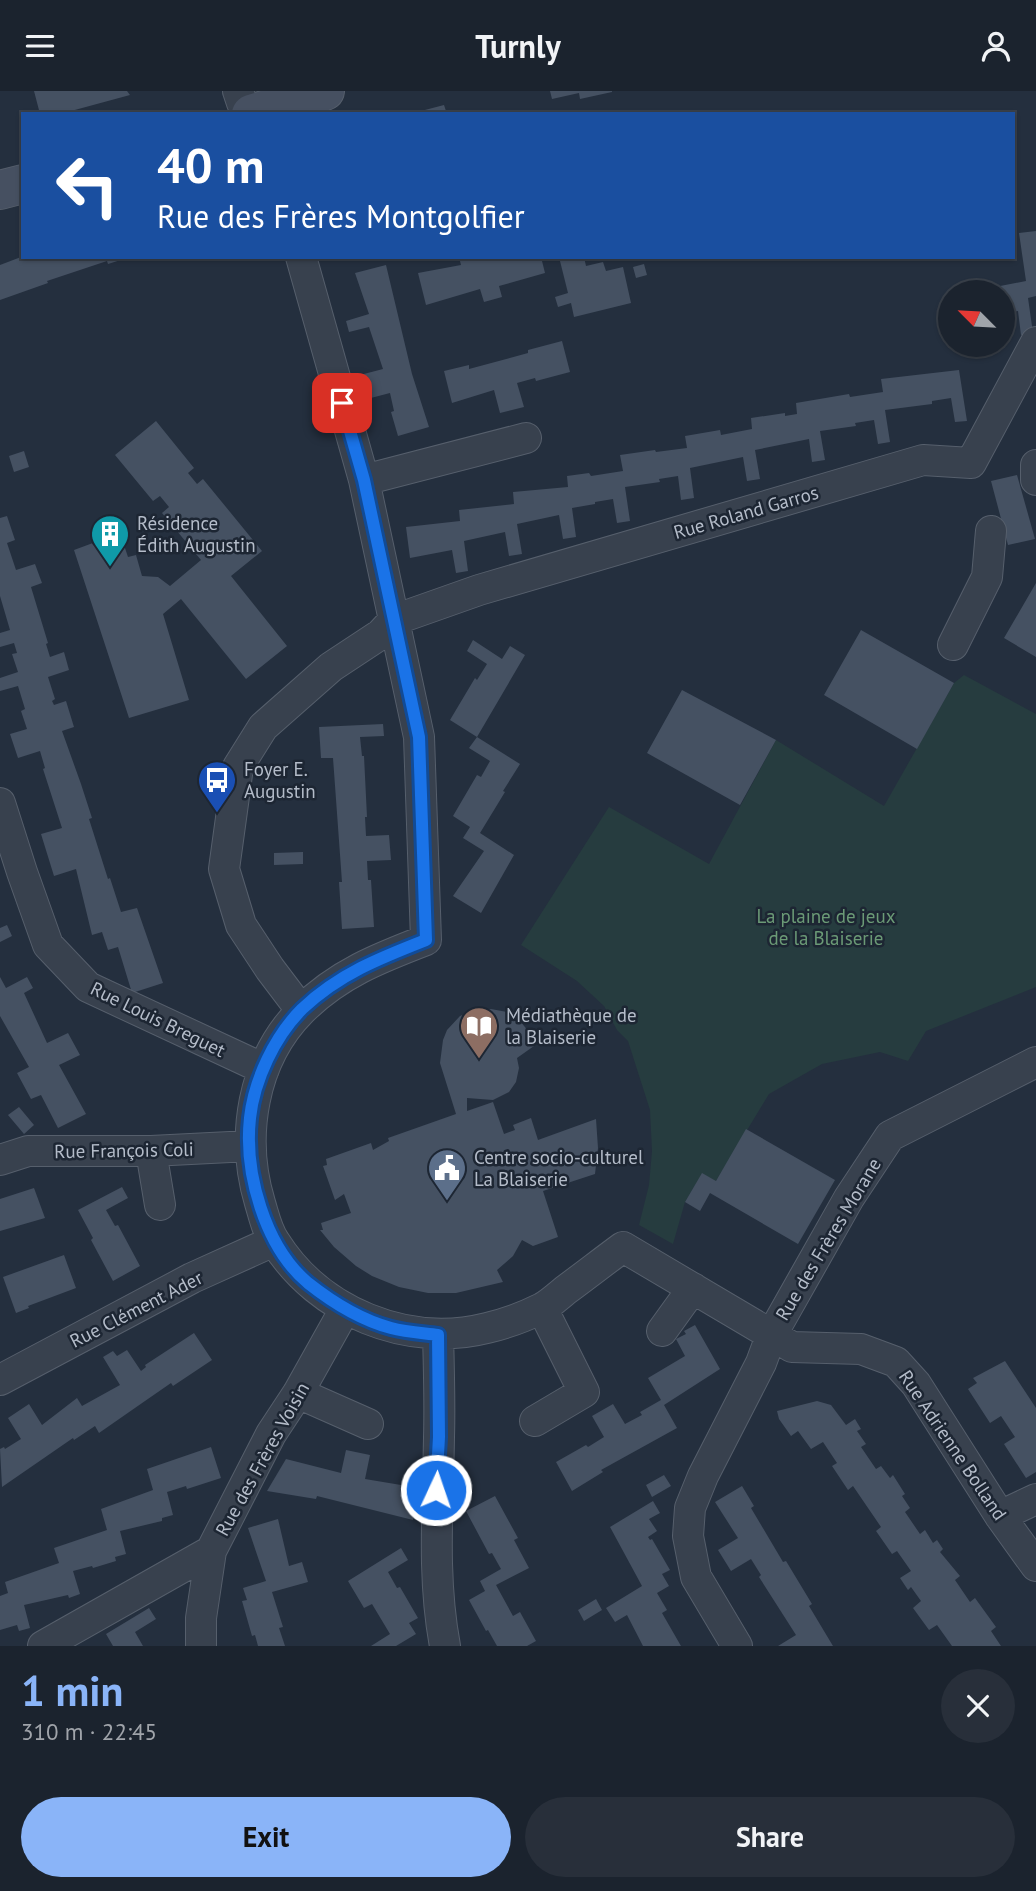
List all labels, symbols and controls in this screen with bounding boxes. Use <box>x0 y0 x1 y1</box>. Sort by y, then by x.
text: Turnly <box>475 25 561 67</box>
icon: menu <box>21 27 59 65</box>
icon: person <box>977 27 1015 65</box>
text: 40 m <box>157 133 264 197</box>
icon: left <box>42 140 133 231</box>
text: Rue des Frères Montgolfier <box>157 195 525 237</box>
north arrow <box>938 280 1015 357</box>
map controls <box>938 280 1015 357</box>
pin <box>312 373 372 433</box>
icon: arrive <box>323 384 361 422</box>
street label: Rue Roland Garros <box>671 480 821 544</box>
place label: Résidence Édith Augustin <box>137 511 256 557</box>
building icon: Résidence Édith Augustin <box>89 513 131 568</box>
place label: Foyer E. Augustin <box>244 757 316 803</box>
bus stop icon: Foyer E. Augustin <box>196 759 238 814</box>
park label: La plaine de jeux de la Blaiserie <box>756 904 896 950</box>
street label: Rue Louis Breguet <box>87 976 230 1062</box>
place label: Médiathèque de la Blaiserie <box>506 1003 637 1049</box>
library icon: Médiathèque de la Blaiserie <box>458 1005 500 1060</box>
street label: Rue François Coli <box>54 1137 194 1163</box>
place label: Centre socio-culturel La Blaiserie <box>474 1145 644 1191</box>
public building icon: Centre socio-culturel La Blaiserie <box>426 1147 468 1202</box>
street label: Rue des Frères Morane <box>770 1153 886 1325</box>
street label: Rue Clément Ader <box>66 1265 207 1353</box>
street label: Rue Adrienne Bolland <box>894 1365 1012 1525</box>
street label: Rue des Frères Voisin <box>210 1378 314 1540</box>
position arrow <box>399 1453 473 1527</box>
text: 1 min <box>21 1663 123 1718</box>
button: close <box>941 1669 1015 1743</box>
text: 310 m · 22:45 <box>21 1717 157 1746</box>
button: Exit <box>21 1797 511 1877</box>
button: Share <box>525 1797 1015 1877</box>

